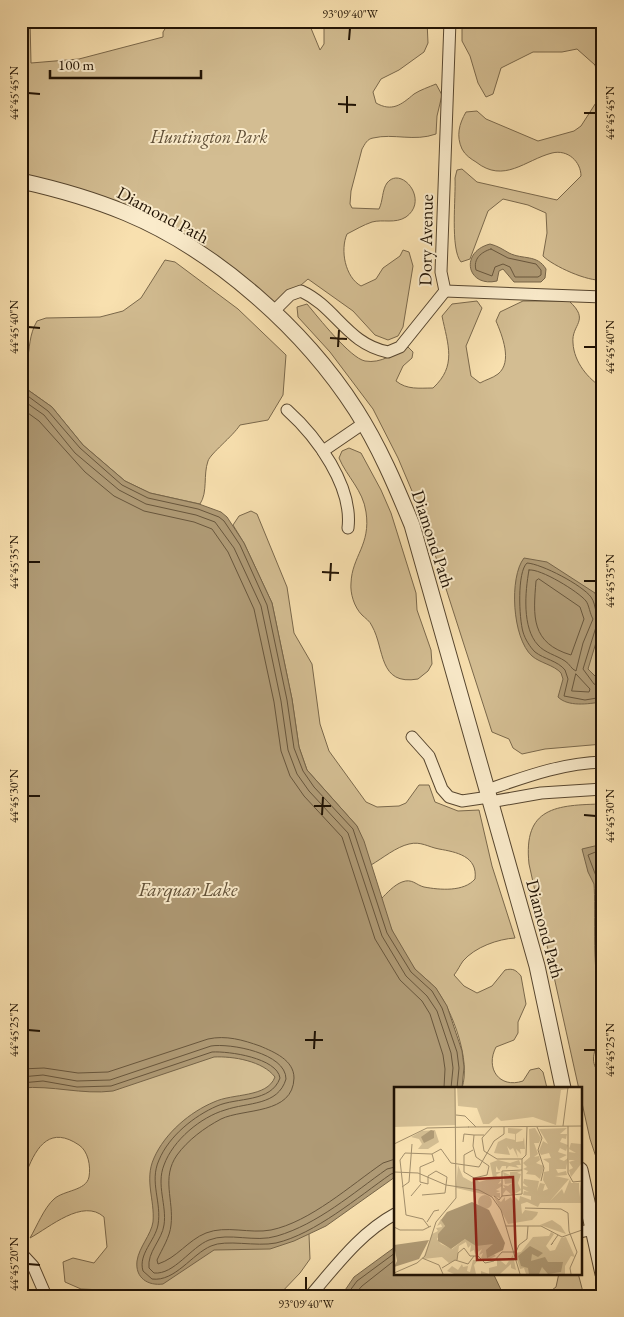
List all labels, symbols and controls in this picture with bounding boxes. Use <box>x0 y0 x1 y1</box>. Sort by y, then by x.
text: 93°09'40"W <box>322 6 379 22</box>
scale bar <box>50 48 201 80</box>
text: 100 m <box>58 55 95 74</box>
text: 44°45'45"N <box>6 66 22 120</box>
text: 44°45'45"N <box>602 86 618 140</box>
park label: Huntington Park <box>149 125 268 149</box>
street label: Diamond Path <box>113 181 213 249</box>
street label: Dory Avenue <box>413 194 438 286</box>
text: 44°45'40"N <box>6 300 22 354</box>
text: 44°45'40"N <box>602 320 618 374</box>
street label: Diamond Path <box>407 487 460 591</box>
text: 44°45'35"N <box>6 535 22 589</box>
text: 44°45'35"N <box>602 554 618 608</box>
text: 44°45'30"N <box>6 769 22 823</box>
text: 44°45'30"N <box>602 789 618 843</box>
water label: Farquar Lake <box>138 877 238 903</box>
street label: Diamond Path <box>521 877 570 981</box>
text: 44°45'25"N <box>6 1003 22 1057</box>
text: 44°45'25"N <box>602 1023 618 1077</box>
inset map <box>394 1087 582 1274</box>
text: 44°45'20"N <box>6 1237 22 1291</box>
text: 93°09'40"W <box>278 1296 335 1312</box>

